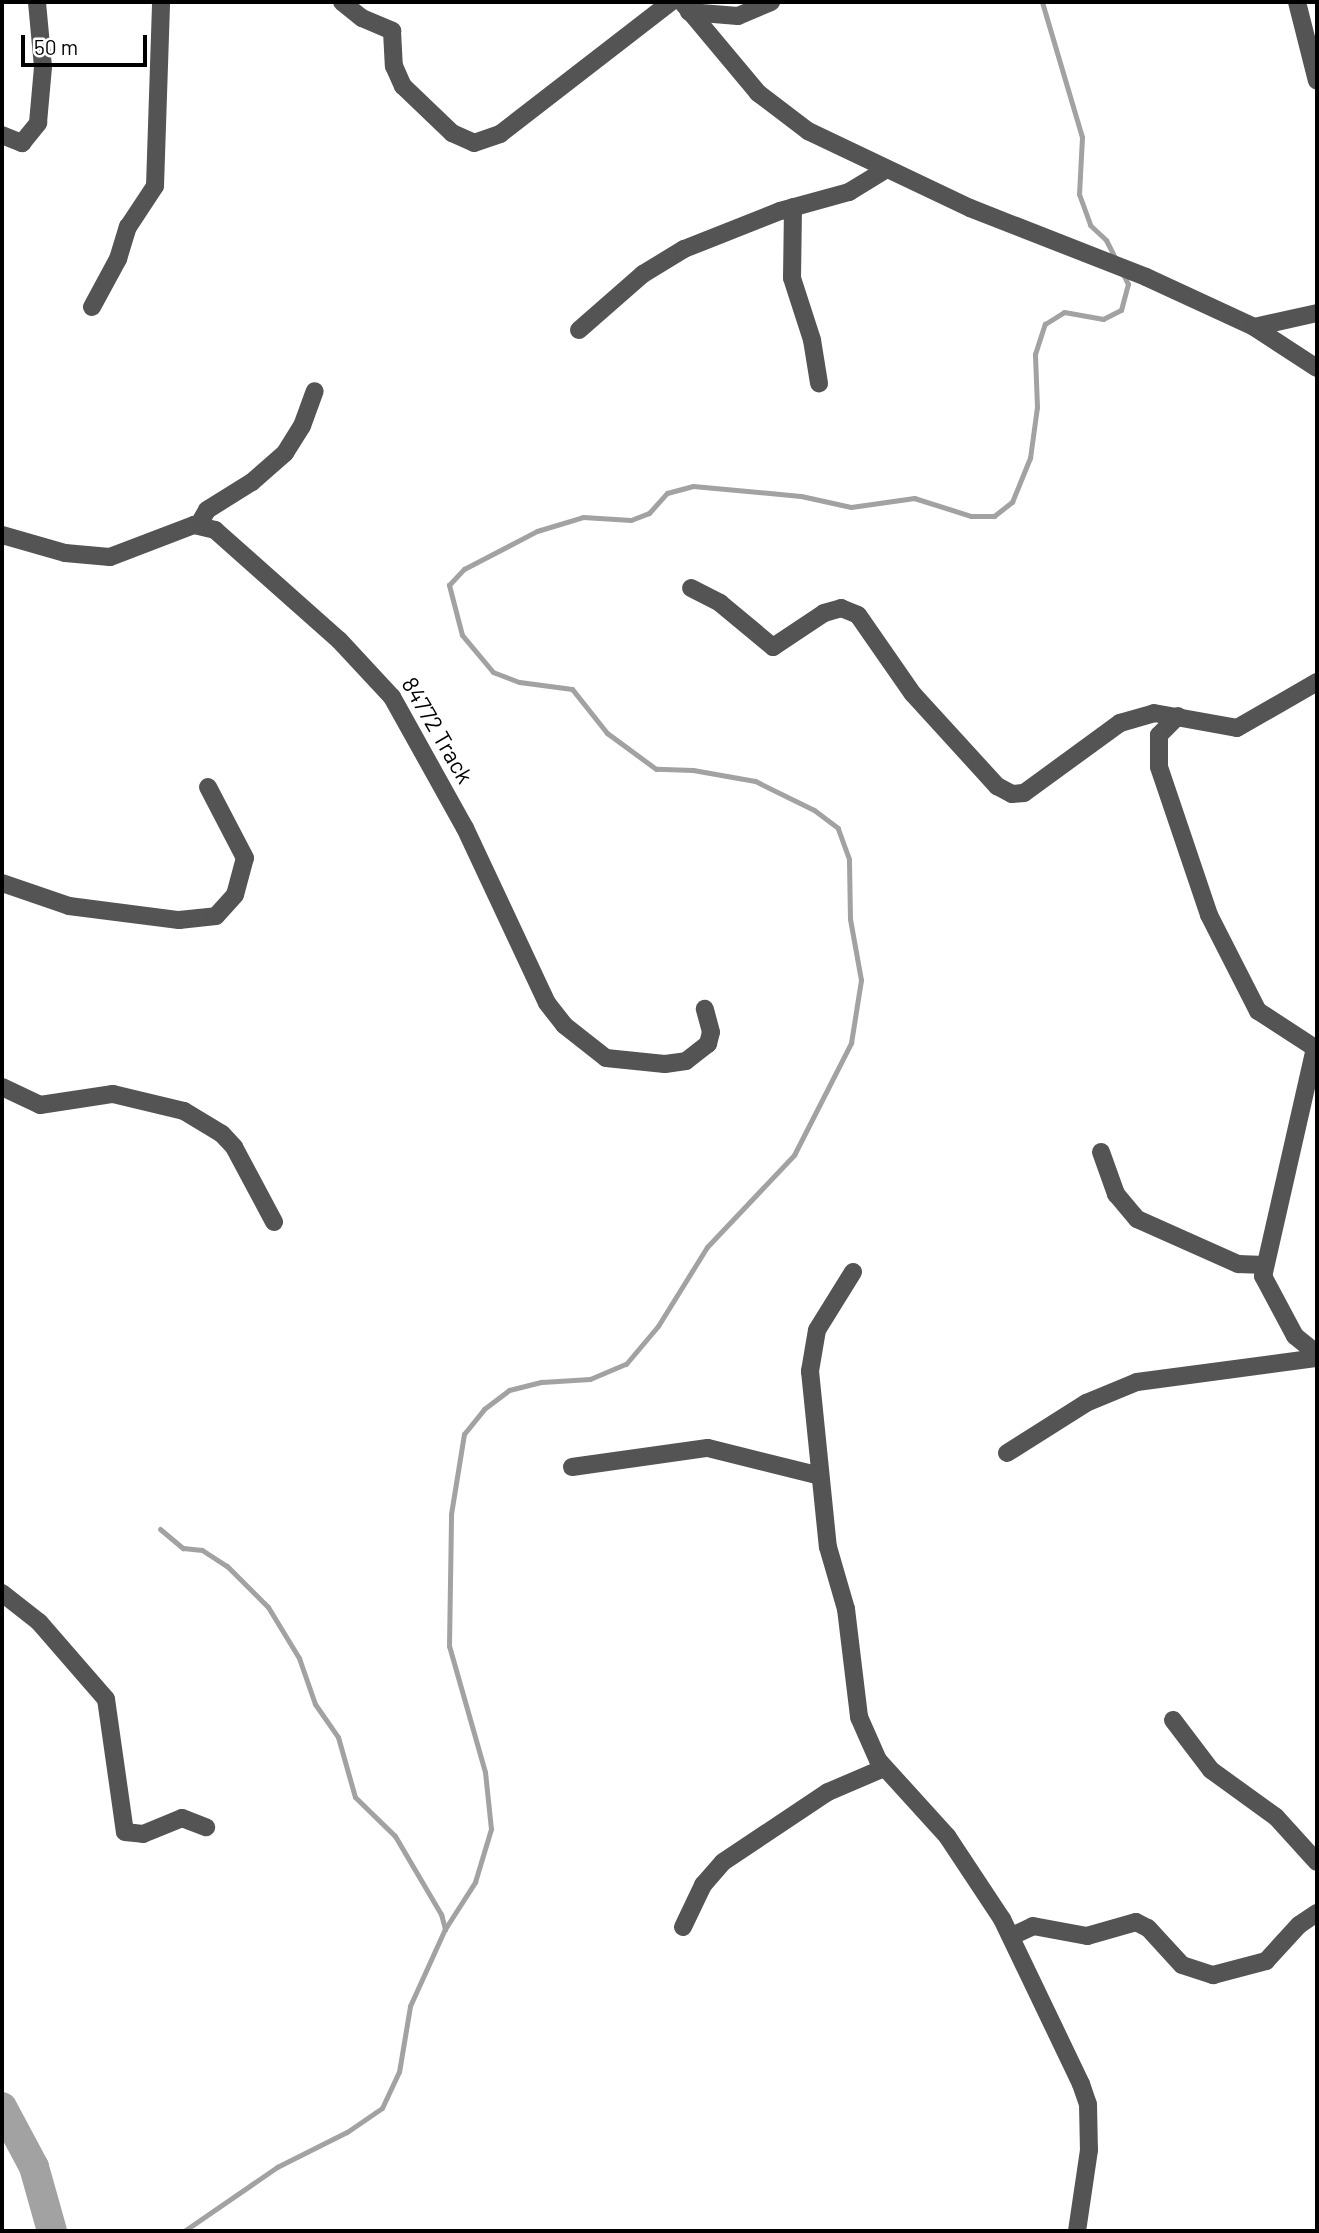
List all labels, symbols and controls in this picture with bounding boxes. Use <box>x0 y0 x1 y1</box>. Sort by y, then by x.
scale bar <box>24 21 150 65</box>
text: 50 m <box>34 34 78 59</box>
street label: 84772 Track <box>397 672 479 788</box>

